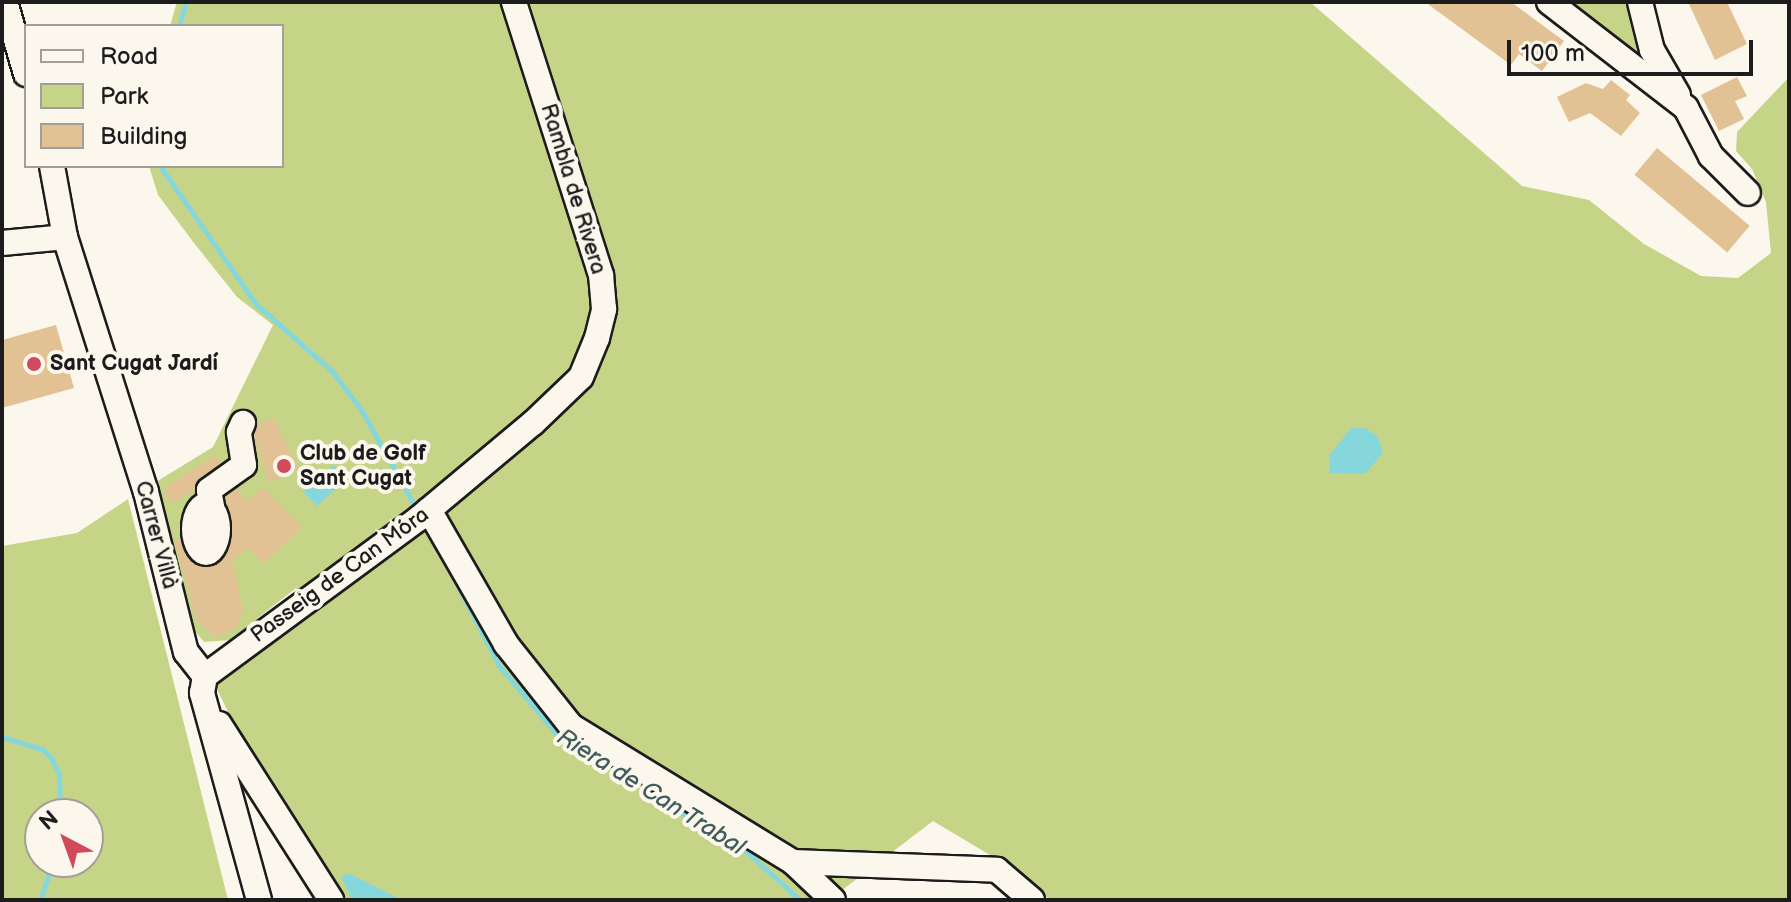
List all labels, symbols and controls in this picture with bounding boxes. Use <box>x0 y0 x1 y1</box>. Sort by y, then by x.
legend <box>24 24 284 168</box>
scale bar <box>1511 24 1757 74</box>
text: 100 m <box>1521 39 1585 68</box>
text: Road <box>100 42 158 71</box>
text: Park <box>100 82 148 111</box>
street label: Rambla de Rivera <box>535 101 611 277</box>
text: Building <box>100 122 187 151</box>
place label: Sant Cugat Jardí <box>50 351 218 377</box>
marker: Sant Cugat Jardí <box>25 355 43 373</box>
place label: Club de Golf Sant Cugat <box>300 440 426 492</box>
marker: Club de Golf Sant Cugat <box>275 457 293 475</box>
street label: Carrer Villà <box>129 478 183 592</box>
street label: Passeig de Can Móra <box>246 502 434 648</box>
water label: Riera de Can Trabal <box>551 722 751 862</box>
north arrow <box>24 798 104 878</box>
text: N <box>34 805 64 837</box>

